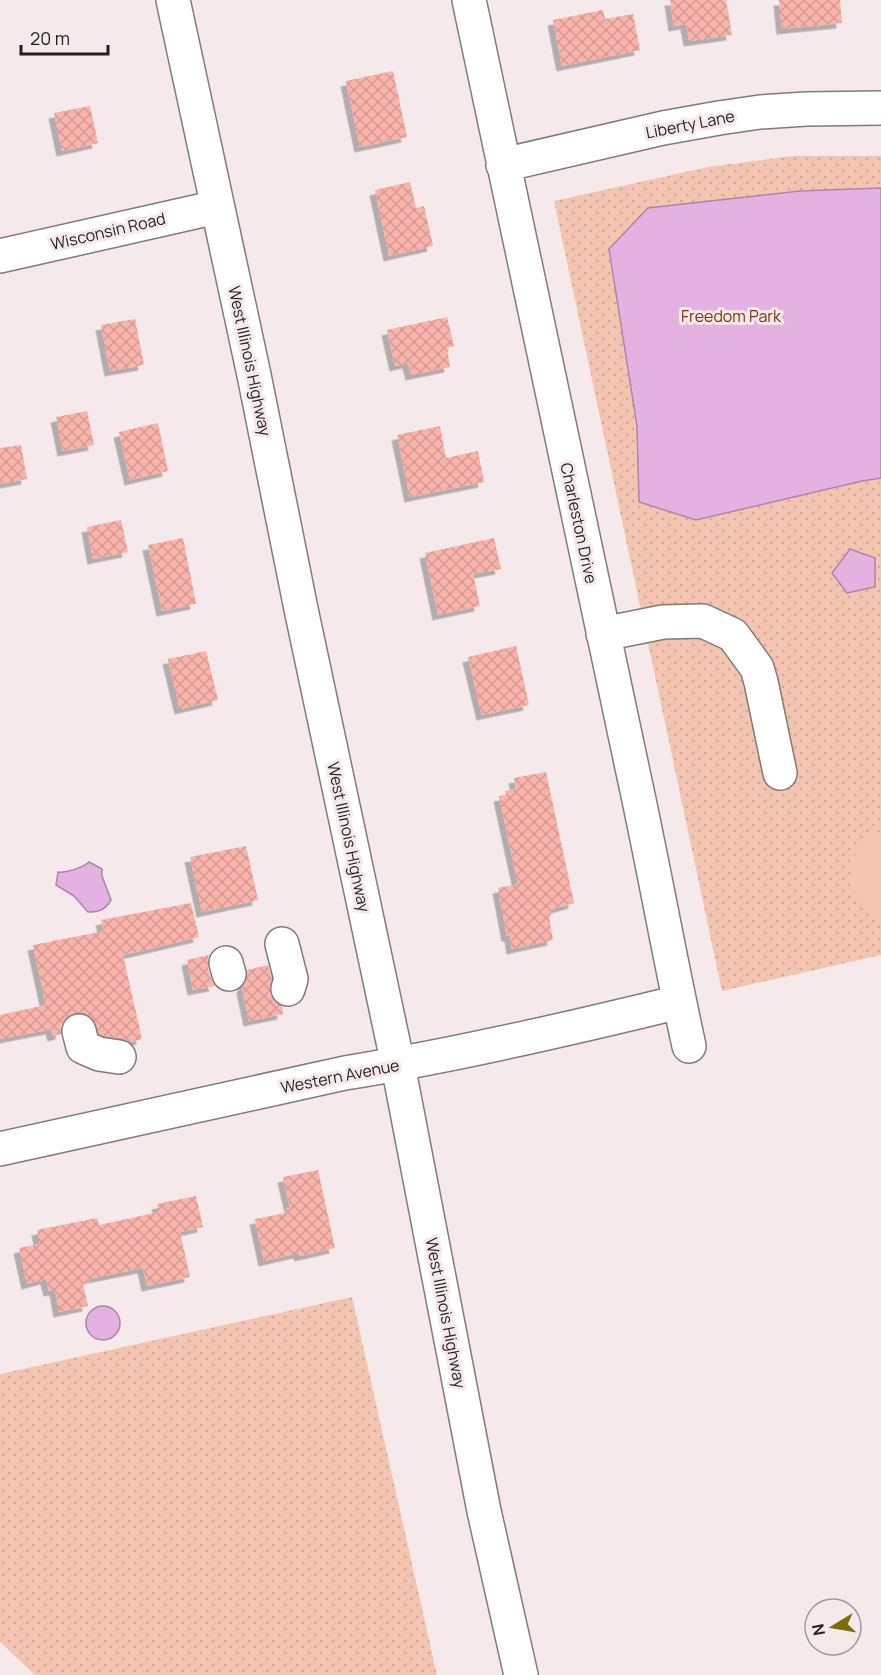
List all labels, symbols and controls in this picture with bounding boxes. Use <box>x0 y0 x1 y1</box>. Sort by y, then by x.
scale bar <box>21 18 108 56</box>
text: 20 m <box>30 26 70 50</box>
street label: Liberty Lane <box>644 105 736 143</box>
street label: Wisconsin Road <box>48 207 168 255</box>
street label: West Illinois Highway <box>223 284 277 439</box>
park label: Freedom Park <box>681 305 782 327</box>
street label: Charleston Drive <box>555 461 603 585</box>
street label: West Illinois Highway <box>322 760 376 915</box>
street label: Western Avenue <box>279 1054 401 1098</box>
street label: West Illinois Highway <box>421 1236 471 1391</box>
north arrow <box>803 1597 863 1657</box>
text: N <box>806 1622 830 1638</box>

